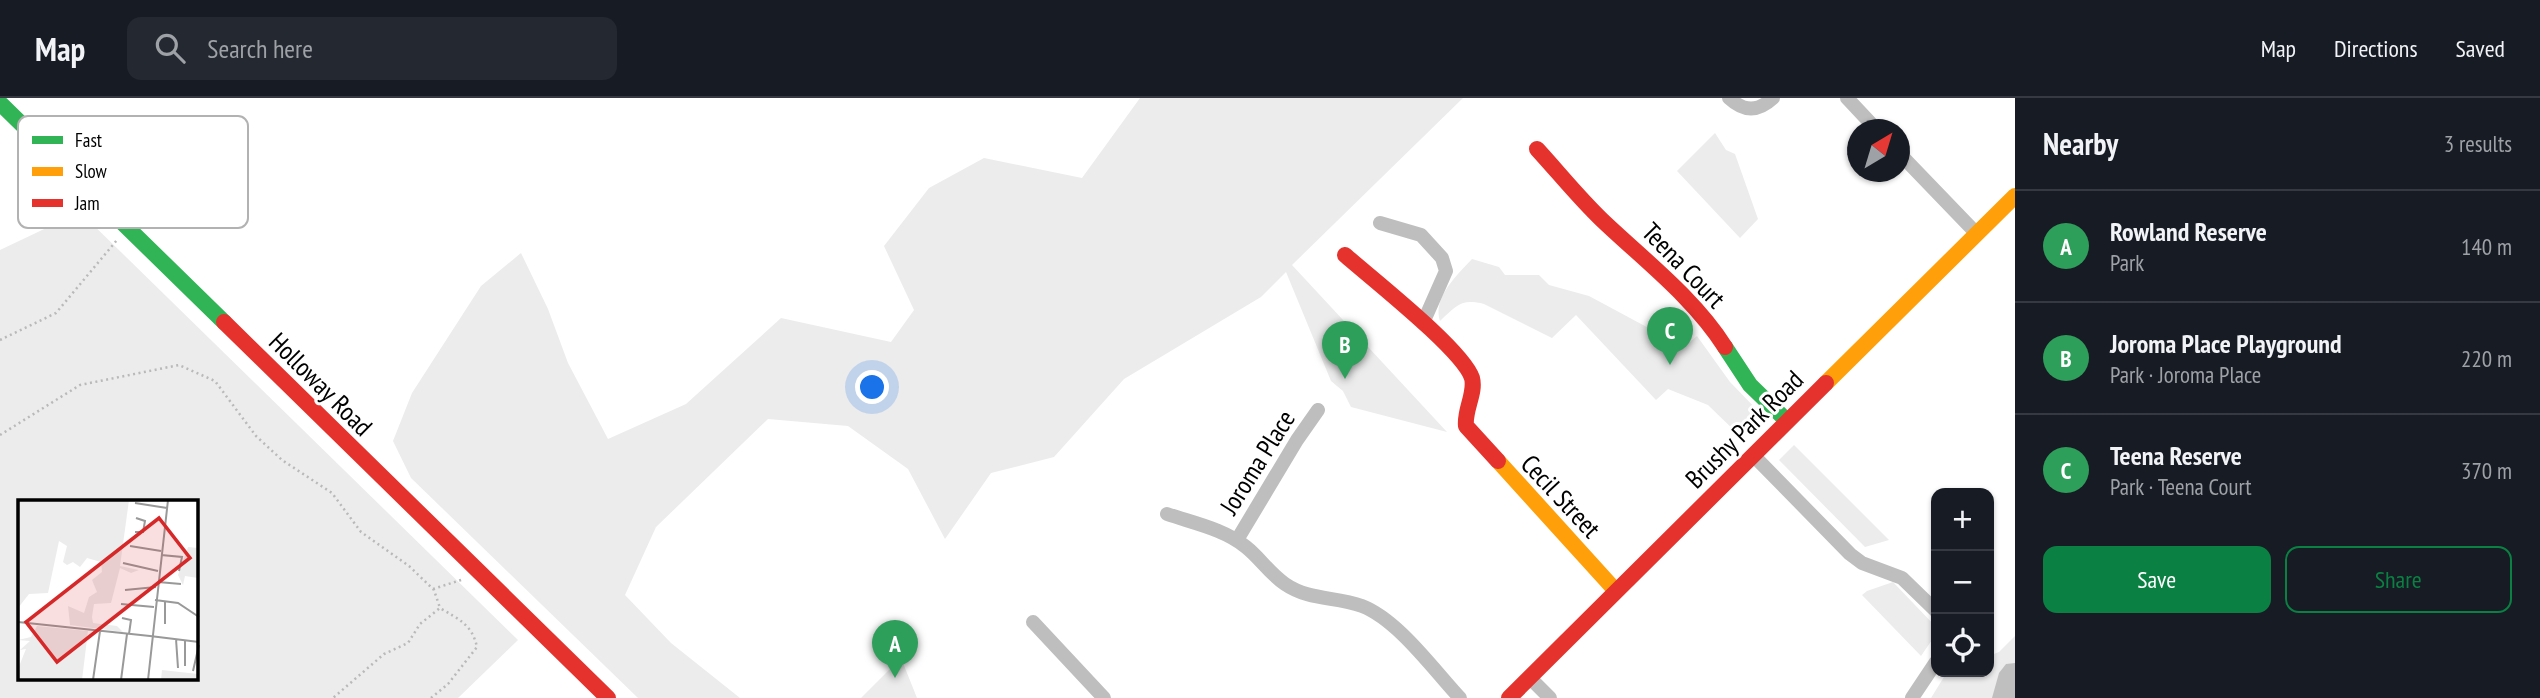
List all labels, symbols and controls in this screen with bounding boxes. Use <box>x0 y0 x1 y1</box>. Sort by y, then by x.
search box <box>127 17 617 80</box>
text: Map <box>35 27 85 70</box>
icon: search <box>151 29 189 67</box>
text: Search here <box>207 32 313 65</box>
text: Map <box>2261 33 2296 64</box>
text: Directions <box>2334 33 2418 64</box>
text: Saved <box>2456 33 2505 64</box>
legend <box>18 116 248 228</box>
north arrow <box>1847 119 1910 182</box>
text: Nearby <box>2043 124 2118 163</box>
text: Fast <box>75 128 103 152</box>
text: 3 results <box>2444 129 2512 158</box>
text: Slow <box>75 159 108 183</box>
text: Jam <box>74 191 100 215</box>
street label: Teena Court <box>1635 215 1733 315</box>
text: Rowland Reserve <box>2110 215 2267 248</box>
text: A <box>2060 232 2072 261</box>
text: 140 m <box>2461 232 2512 261</box>
text: Park <box>2110 248 2144 277</box>
pin: C <box>1647 307 1693 365</box>
pin: B <box>1322 321 1368 379</box>
street label: Holloway Road <box>262 325 380 443</box>
text: Joroma Place Playground <box>2110 327 2342 360</box>
text: B <box>2060 344 2072 373</box>
text: 220 m <box>2461 344 2512 373</box>
text: Park · Joroma Place <box>2110 360 2261 389</box>
street label: Brushy Park Road <box>1678 363 1810 495</box>
your location <box>855 370 889 404</box>
street label: Joroma Place <box>1212 404 1302 521</box>
text: Teena Reserve <box>2110 439 2242 472</box>
street label: Cecil Street <box>1514 447 1608 545</box>
text: C <box>2061 456 2071 485</box>
text: 370 m <box>2461 456 2512 485</box>
text: Park · Teena Court <box>2110 472 2252 501</box>
map controls <box>1931 488 1994 677</box>
button: + <box>1931 488 1994 551</box>
inset map <box>18 500 198 680</box>
button: Save <box>2043 546 2271 613</box>
button: Share <box>2285 546 2512 613</box>
button: − <box>1931 551 1994 614</box>
button: locate <box>1931 614 1994 677</box>
pin: A <box>872 620 918 678</box>

